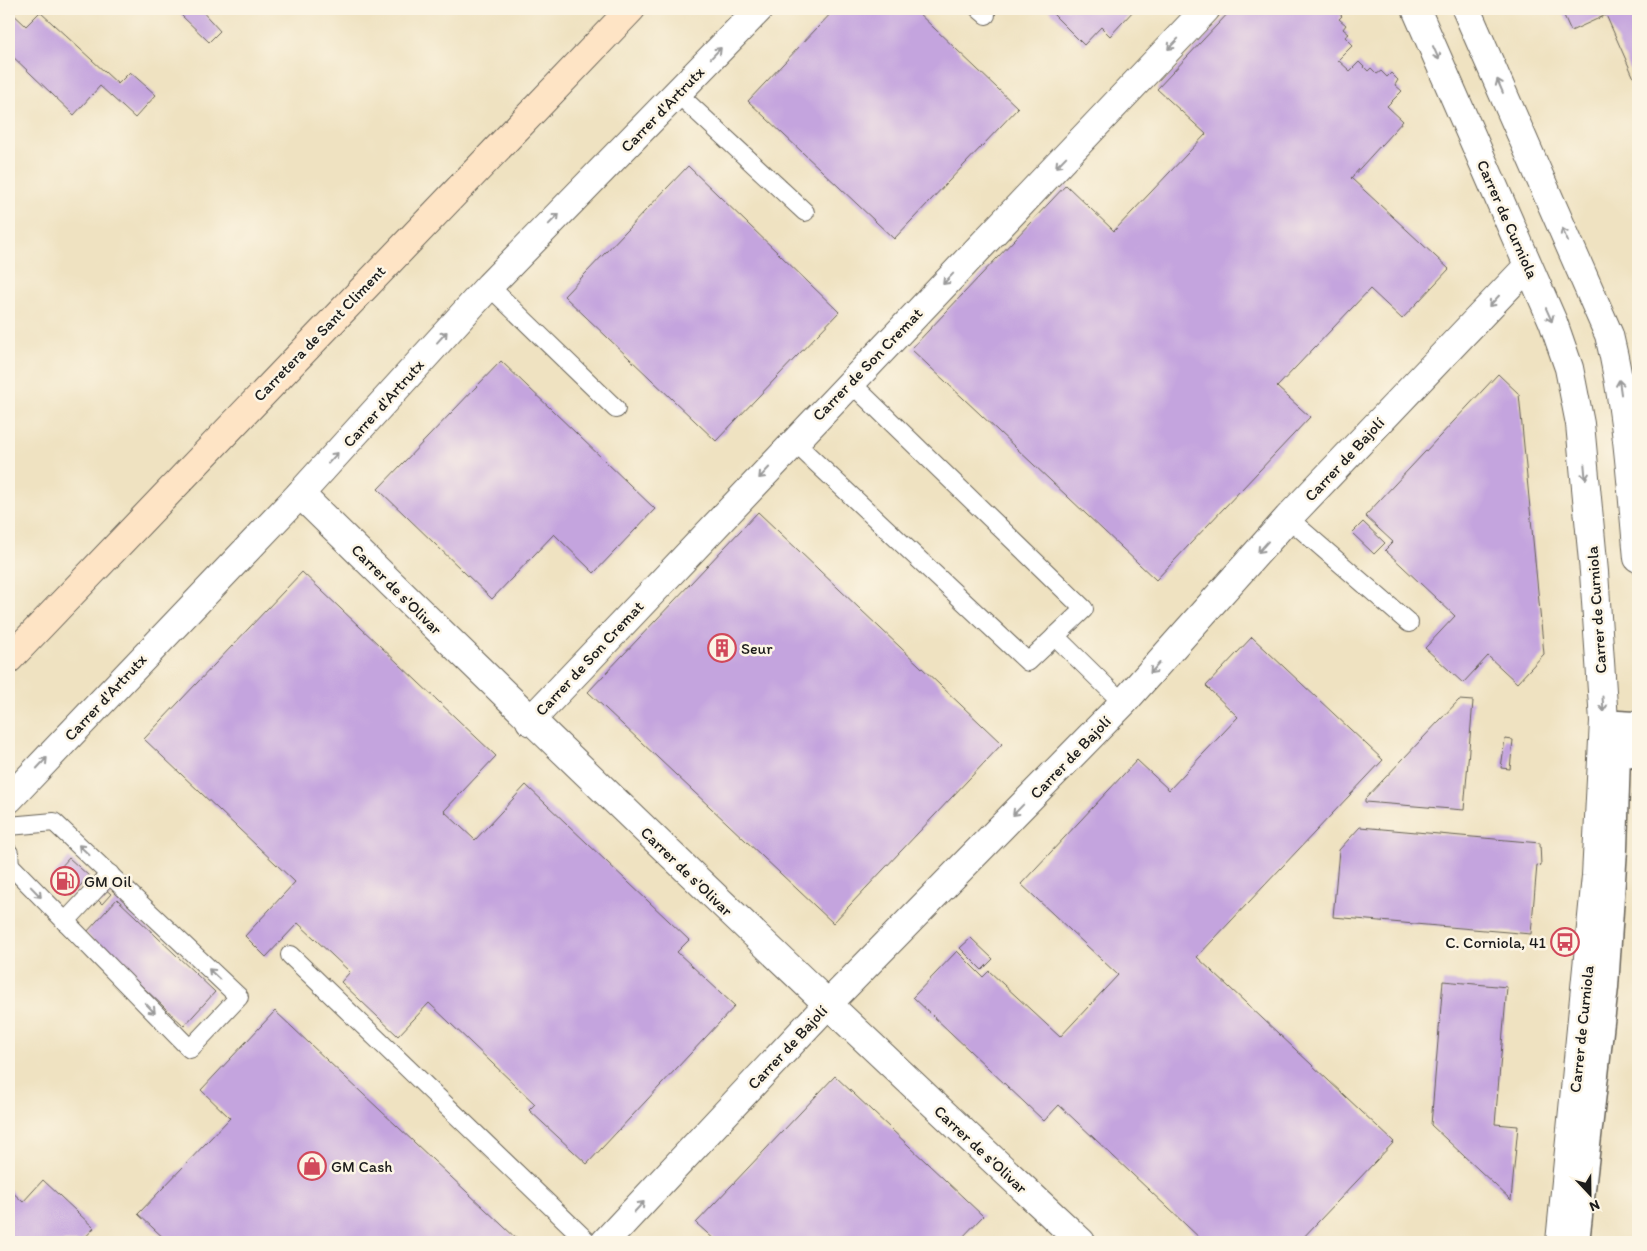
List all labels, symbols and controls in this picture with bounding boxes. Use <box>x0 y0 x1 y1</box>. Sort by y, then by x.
one-way arrow <box>1167 38 1179 50</box>
one-way arrow <box>1431 45 1441 60</box>
one-way arrow <box>710 47 722 59</box>
street label: Carrer d'Artrutx <box>617 62 708 156</box>
one-way arrow <box>1495 79 1505 94</box>
one-way arrow <box>1055 155 1067 168</box>
street label: Carrer de Curniola <box>1473 157 1542 282</box>
one-way arrow <box>548 213 560 226</box>
one-way arrow <box>1559 228 1569 243</box>
street label: Carretera de Sant Climent <box>250 262 389 405</box>
one-way arrow <box>942 273 954 285</box>
one-way arrow <box>1488 295 1500 308</box>
street label: Carrer de Son Cremat <box>808 304 926 425</box>
one-way arrow <box>1545 307 1555 322</box>
one-way arrow <box>436 331 448 344</box>
street label: Carrer d'Artrutx <box>339 355 428 451</box>
one-way arrow <box>1615 380 1625 396</box>
street label: Carrer de Bajolí <box>1301 413 1388 505</box>
one-way arrow <box>327 451 339 464</box>
one-way arrow <box>1580 464 1590 480</box>
one-way arrow <box>758 466 770 479</box>
street label: Carrer de s'Olivar <box>347 540 446 639</box>
one-way arrow <box>1257 540 1269 553</box>
street label: Carrer de Curniola <box>1583 545 1610 674</box>
street label: Carrer de Son Cremat <box>531 597 647 720</box>
building icon: Seur <box>707 633 737 663</box>
place label: Seur <box>741 639 773 658</box>
street label: Carrer d'Artrutx <box>60 650 150 745</box>
one-way arrow <box>1149 661 1161 674</box>
one-way arrow <box>1598 696 1607 712</box>
street label: Carrer de Bajolí <box>1026 712 1115 803</box>
one-way arrow <box>36 757 48 770</box>
one-way arrow <box>1012 804 1024 817</box>
street label: Carrer de s'Olivar <box>637 823 737 920</box>
one-way arrow <box>77 844 90 856</box>
fuel station icon: GM Oil <box>50 866 80 896</box>
place label: GM Oil <box>84 872 132 891</box>
one-way arrow <box>30 885 42 898</box>
bus stop icon: C. Corniola, 41 <box>1550 927 1580 957</box>
place label: C. Corniola, 41 <box>1445 933 1547 952</box>
street label: Carrer de Curniola <box>1565 964 1598 1094</box>
one-way arrow <box>208 968 221 980</box>
one-way arrow <box>143 1001 155 1013</box>
street label: Carrer de Bajolí <box>744 1001 831 1093</box>
street label: Carrer de s'Olivar <box>930 1101 1031 1197</box>
shop icon: GM Cash <box>297 1151 327 1181</box>
place label: GM Cash <box>331 1157 392 1176</box>
north arrow <box>1564 1168 1614 1218</box>
text: N <box>1587 1196 1602 1215</box>
one-way arrow <box>633 1200 645 1213</box>

